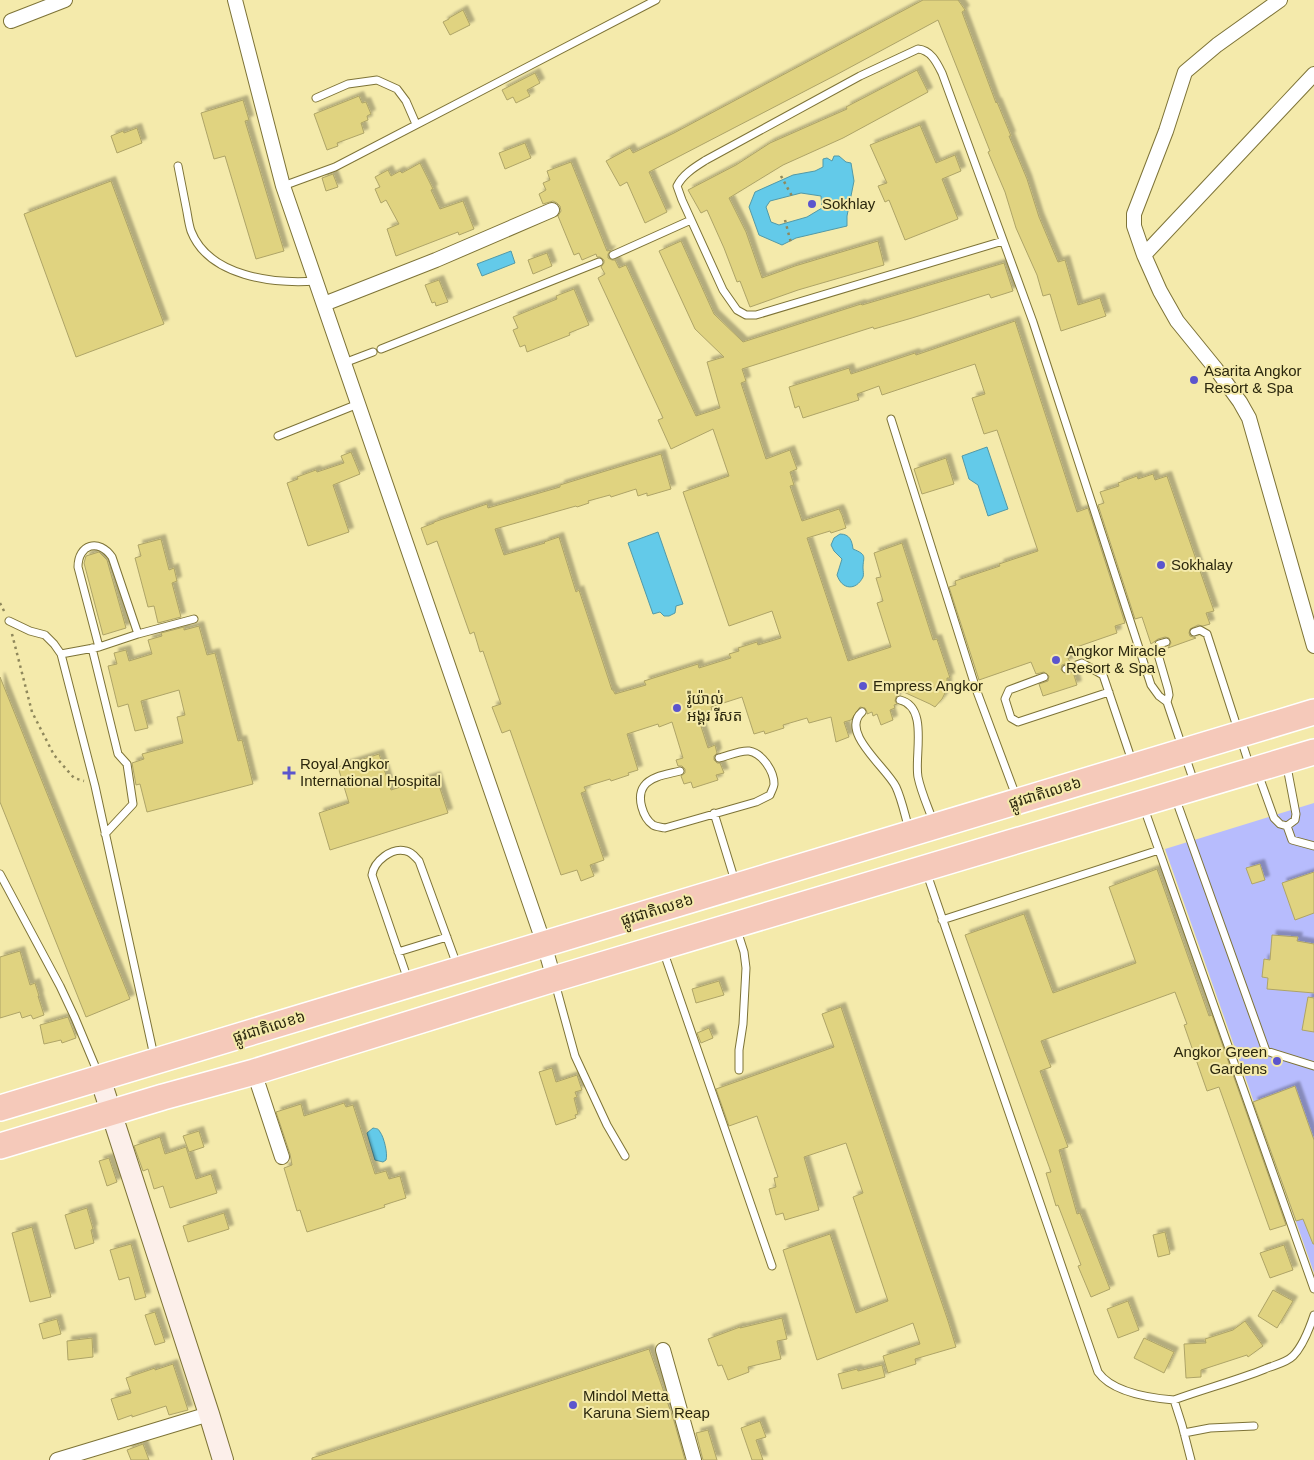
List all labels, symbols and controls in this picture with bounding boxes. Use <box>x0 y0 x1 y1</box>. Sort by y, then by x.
place label: Sokhlay <box>822 195 876 212</box>
marker: Sokhlay <box>806 198 818 210</box>
place label: Asarita Angkor Resort & Spa <box>1204 362 1302 396</box>
marker: Asarita Angkor Resort & Spa <box>1188 374 1200 386</box>
place label: Sokhalay <box>1171 556 1233 573</box>
marker: Sokhalay <box>1155 559 1167 571</box>
place label: Angkor Miracle Resort & Spa <box>1066 642 1166 676</box>
marker: Angkor Miracle Resort & Spa <box>1050 654 1062 666</box>
place label: Empress Angkor <box>873 677 983 694</box>
marker: Empress Angkor <box>857 680 869 692</box>
place label: រ៉ូយ៉ាល់ អង្គរ រីសត <box>687 690 742 725</box>
marker: រ៉ូយ៉ាល់ អង្គរ រីសត <box>671 702 683 714</box>
place label: Royal Angkor International Hospital <box>300 755 441 789</box>
marker: Royal Angkor International Hospital <box>282 766 296 780</box>
street label: ផ្លូវជាតិលេខ៦ <box>1006 773 1085 817</box>
street label: ផ្លូវជាតិលេខ៦ <box>618 890 697 934</box>
street label: ផ្លូវជាតិលេខ៦ <box>230 1007 309 1051</box>
place label: Angkor Green Gardens <box>1174 1043 1267 1077</box>
marker: Angkor Green Gardens <box>1271 1055 1283 1067</box>
place label: Mindol Metta Karuna Siem Reap <box>583 1387 710 1421</box>
marker: Mindol Metta Karuna Siem Reap <box>567 1399 579 1411</box>

